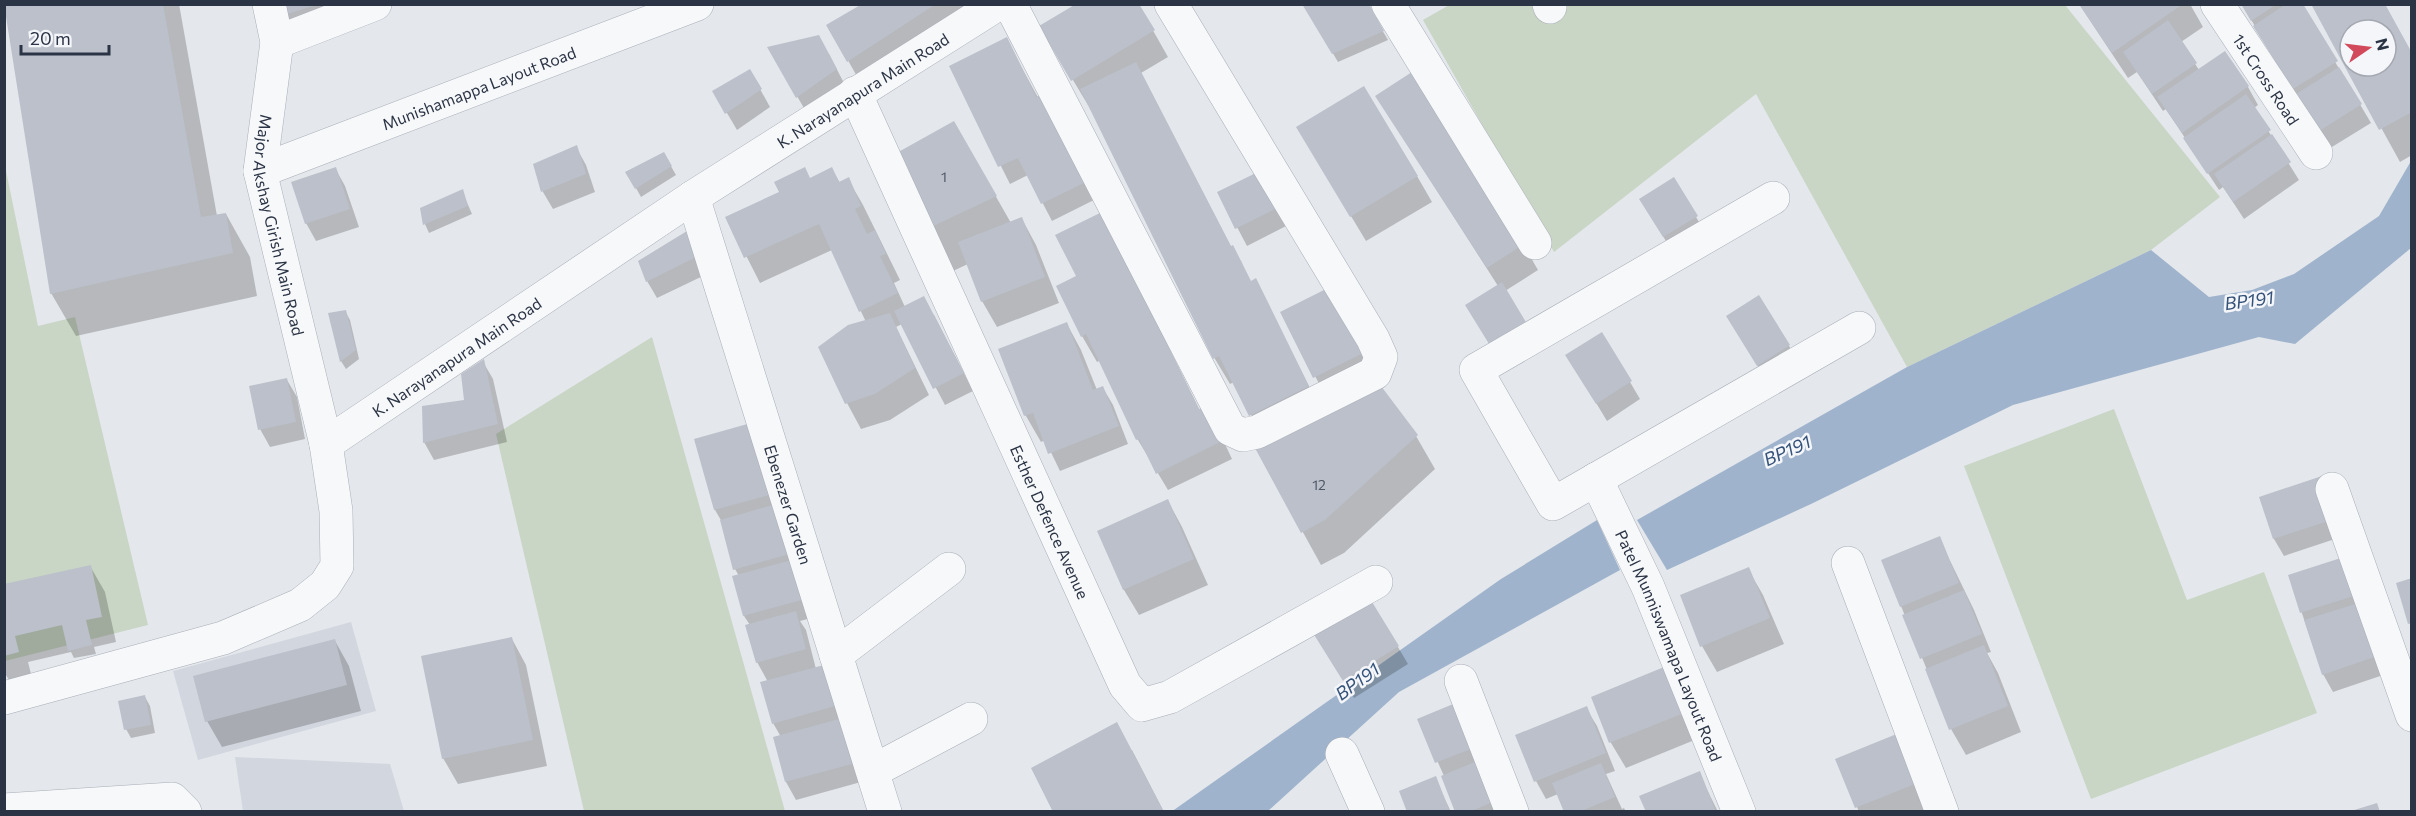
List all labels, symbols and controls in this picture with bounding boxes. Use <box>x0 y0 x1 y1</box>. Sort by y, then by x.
scale bar <box>21 18 110 56</box>
north arrow <box>2338 18 2398 78</box>
text: 20 m <box>30 27 71 49</box>
street label: K. Narayanapura Main Road <box>773 28 952 151</box>
street label: 1st Cross Road <box>2230 30 2304 128</box>
text: N <box>2372 36 2394 52</box>
street label: Munishamappa Layout Road <box>379 42 578 133</box>
street label: Major Akshay Girish Main Road <box>250 113 309 337</box>
house number: 1 <box>941 168 947 185</box>
water label: BP191 <box>2223 286 2275 314</box>
street label: K. Narayanapura Main Road <box>368 293 544 420</box>
water label: BP191 <box>1760 430 1814 470</box>
street label: Ebenezer Garden <box>761 442 817 566</box>
street label: Esther Defence Avenue <box>1007 442 1094 601</box>
house number: 12 <box>1312 476 1326 493</box>
street label: Patel Munniswamapa Layout Road <box>1612 526 1727 764</box>
water label: BP191 <box>1331 657 1384 704</box>

